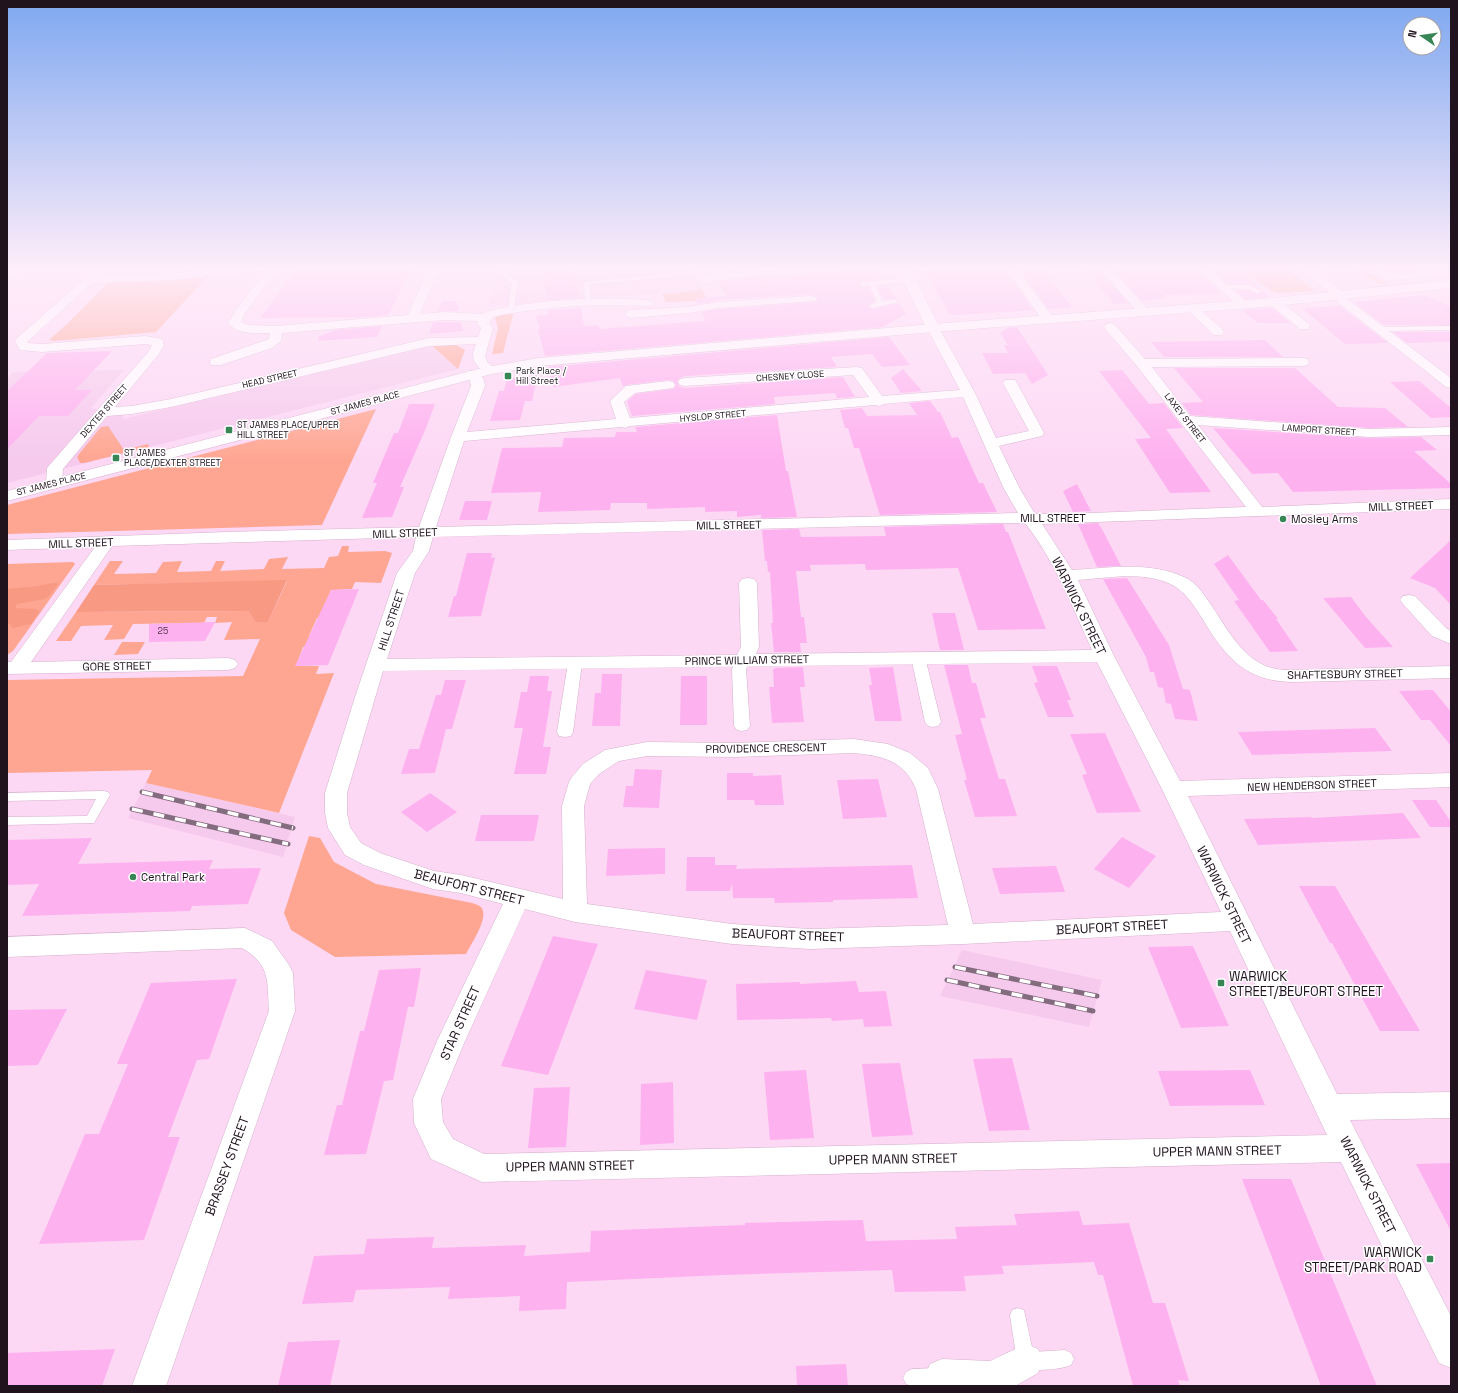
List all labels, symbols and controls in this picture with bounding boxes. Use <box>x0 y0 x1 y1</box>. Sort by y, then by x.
north arrow <box>1402 16 1442 56</box>
text: N <box>1405 29 1420 39</box>
place label: Park Place / Hill Street <box>516 365 567 387</box>
street label: HEAD STREET <box>241 367 300 391</box>
street label: CHESNEY CLOSE <box>756 368 824 384</box>
marker: Park Place / Hill Street <box>503 371 513 381</box>
street label: DEXTER STREET <box>78 381 131 440</box>
street label: ST JAMES PLACE <box>329 388 401 418</box>
street label: LAXEY STREET <box>1162 390 1209 446</box>
street label: HYSLOP STREET <box>679 407 748 425</box>
place label: ST JAMES PLACE/UPPER HILL STREET <box>237 419 339 441</box>
street label: LAMPORT STREET <box>1281 421 1357 439</box>
marker: ST JAMES PLACE/UPPER HILL STREET <box>224 425 234 435</box>
place label: ST JAMES PLACE/DEXTER STREET <box>124 447 222 469</box>
marker: ST JAMES PLACE/DEXTER STREET <box>111 453 121 463</box>
street label: ST JAMES PLACE <box>15 470 87 498</box>
street label: MILL STREET <box>1368 498 1434 514</box>
street label: MILL STREET <box>1020 511 1086 525</box>
place label: Mosley Arms <box>1291 512 1358 526</box>
marker: Mosley Arms <box>1278 514 1288 524</box>
street label: MILL STREET <box>696 517 762 533</box>
street label: MILL STREET <box>372 525 438 541</box>
street label: MILL STREET <box>48 535 114 551</box>
street label: WARWICK STREET <box>1048 554 1110 658</box>
street label: HILL STREET <box>375 587 408 652</box>
house number: 25 <box>158 625 168 637</box>
street label: PRINCE WILLIAM STREET <box>685 652 810 668</box>
street label: GORE STREET <box>82 658 152 674</box>
street label: SHAFTESBURY STREET <box>1287 666 1403 682</box>
street label: PROVIDENCE CRESCENT <box>705 740 827 756</box>
street label: NEW HENDERSON STREET <box>1247 776 1378 794</box>
street label: WARWICK STREET <box>1193 843 1255 947</box>
street label: BEAUFORT STREET <box>412 865 526 909</box>
place label: Central Park <box>141 870 205 884</box>
marker: Central Park <box>128 872 138 882</box>
street label: BEAUFORT STREET <box>1055 916 1169 938</box>
street label: BEAUFORT STREET <box>731 925 845 945</box>
place label: WARWICK STREET/BEUFORT STREET <box>1229 968 1383 1000</box>
marker: WARWICK STREET/BEUFORT STREET <box>1216 978 1226 988</box>
street label: STAR STREET <box>436 983 484 1063</box>
street label: BRASSEY STREET <box>201 1113 253 1218</box>
street label: WARWICK STREET <box>1336 1133 1400 1237</box>
street label: UPPER MANN STREET <box>1152 1141 1282 1161</box>
street label: UPPER MANN STREET <box>828 1149 958 1169</box>
street label: UPPER MANN STREET <box>505 1156 635 1176</box>
place label: WARWICK STREET/PARK ROAD <box>1304 1244 1422 1276</box>
marker: WARWICK STREET/PARK ROAD <box>1425 1254 1435 1264</box>

